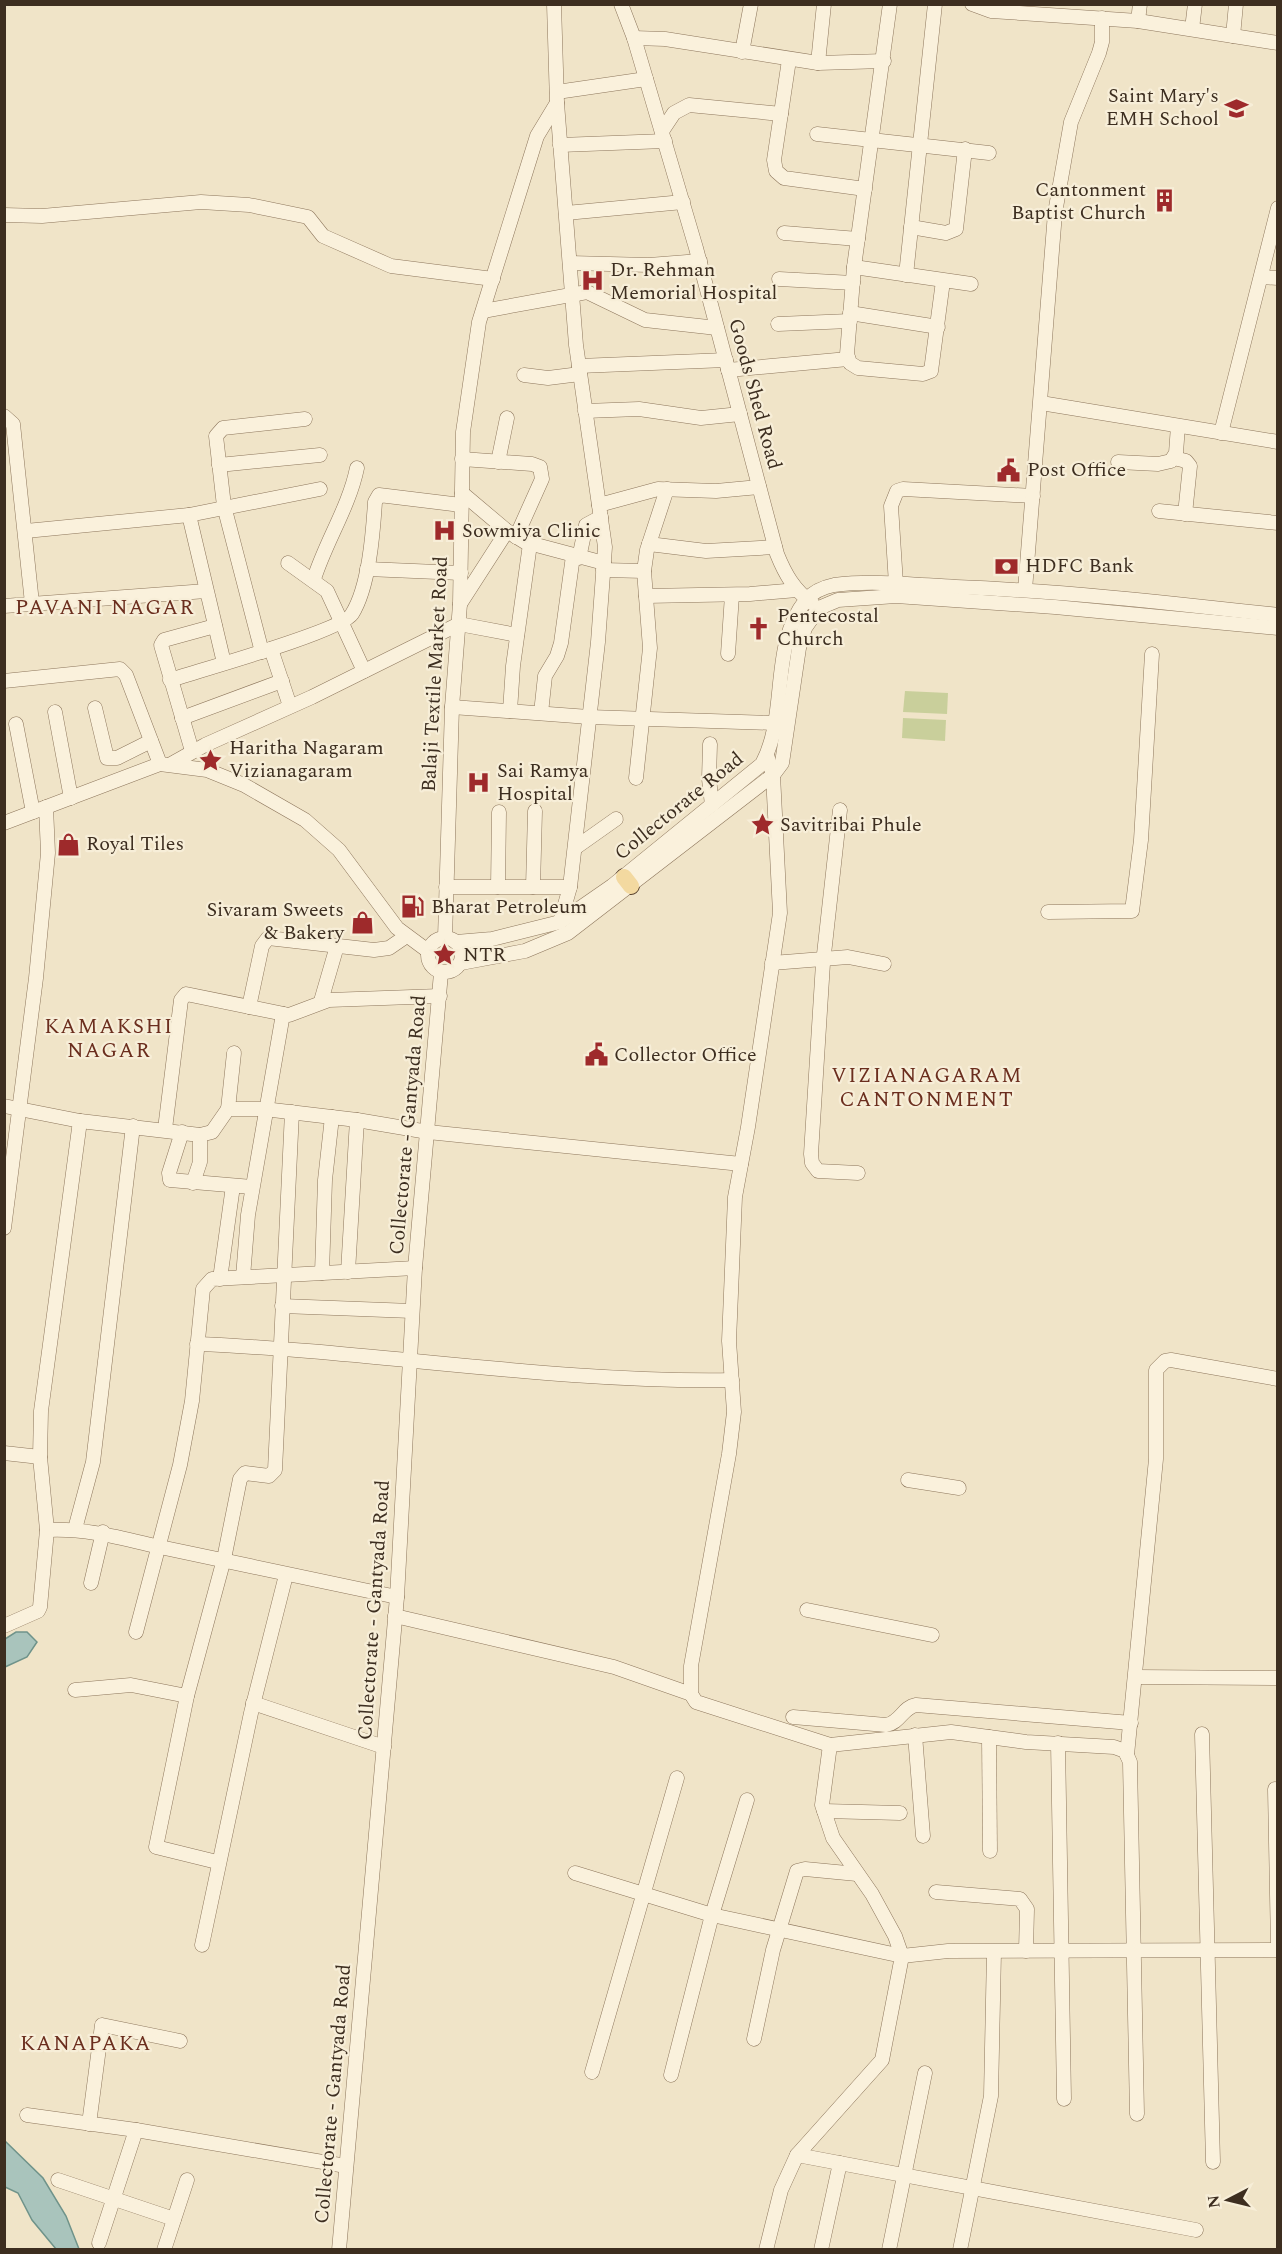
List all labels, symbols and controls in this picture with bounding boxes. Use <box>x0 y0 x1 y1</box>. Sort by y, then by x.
place label: Saint Mary's EMH School <box>1106 81 1219 134</box>
school or university icon: Saint Mary's EMH School <box>1224 95 1250 121</box>
place label: Cantonment Baptist Church <box>1011 175 1146 228</box>
building icon: Cantonment Baptist Church <box>1151 188 1177 214</box>
place label: Dr. Rehman Memorial Hospital <box>610 255 778 308</box>
hospital icon: Dr. Rehman Memorial Hospital <box>579 268 605 294</box>
street label: Goods Shed Road <box>720 315 790 473</box>
place label: Post Office <box>1027 455 1126 485</box>
public building icon: Post Office <box>996 457 1022 483</box>
place label: Sowmiya Clinic <box>462 516 601 546</box>
hospital icon: Sowmiya Clinic <box>431 518 457 544</box>
place label: HDFC Bank <box>1025 551 1134 581</box>
bank icon: HDFC Bank <box>994 553 1020 579</box>
street label: Balaji Textile Market Road <box>414 555 456 793</box>
district label: PAVANI NAGAR <box>15 592 195 624</box>
place label: Pentecostal Church <box>777 601 879 654</box>
church icon: Pentecostal Church <box>746 615 772 641</box>
place label: Haritha Nagaram Vizianagaram <box>229 733 384 786</box>
street label: Collectorate Road <box>608 744 750 868</box>
place icon: Haritha Nagaram Vizianagaram <box>198 747 224 773</box>
place label: Sai Ramya Hospital <box>497 756 589 809</box>
hospital icon: Sai Ramya Hospital <box>466 769 492 795</box>
place label: Savitribai Phule <box>780 810 922 840</box>
place icon: Savitribai Phule <box>749 812 775 838</box>
place label: Royal Tiles <box>86 829 184 859</box>
shop icon: Royal Tiles <box>55 831 81 857</box>
place label: Bharat Petroleum <box>431 892 587 922</box>
fuel station icon: Bharat Petroleum <box>400 894 426 920</box>
place label: Sivaram Sweets & Bakery <box>206 895 345 948</box>
shop icon: Sivaram Sweets & Bakery <box>349 909 375 935</box>
place label: NTR <box>463 940 506 970</box>
place icon: NTR <box>432 942 458 968</box>
street label: Collectorate - Gantyada Road <box>382 994 434 1256</box>
district label: KAMAKSHI NAGAR <box>44 1011 174 1067</box>
place label: Collector Office <box>614 1040 757 1070</box>
public building icon: Collector Office <box>583 1042 609 1068</box>
district label: VIZIANAGARAM CANTONMENT <box>831 1060 1023 1116</box>
street label: Collectorate - Gantyada Road <box>350 1479 398 1741</box>
street label: Collectorate - Gantyada Road <box>307 1963 359 2225</box>
district label: KANAPAKA <box>20 2028 152 2060</box>
north arrow <box>1198 2170 1258 2230</box>
text: N <box>1201 2194 1227 2210</box>

